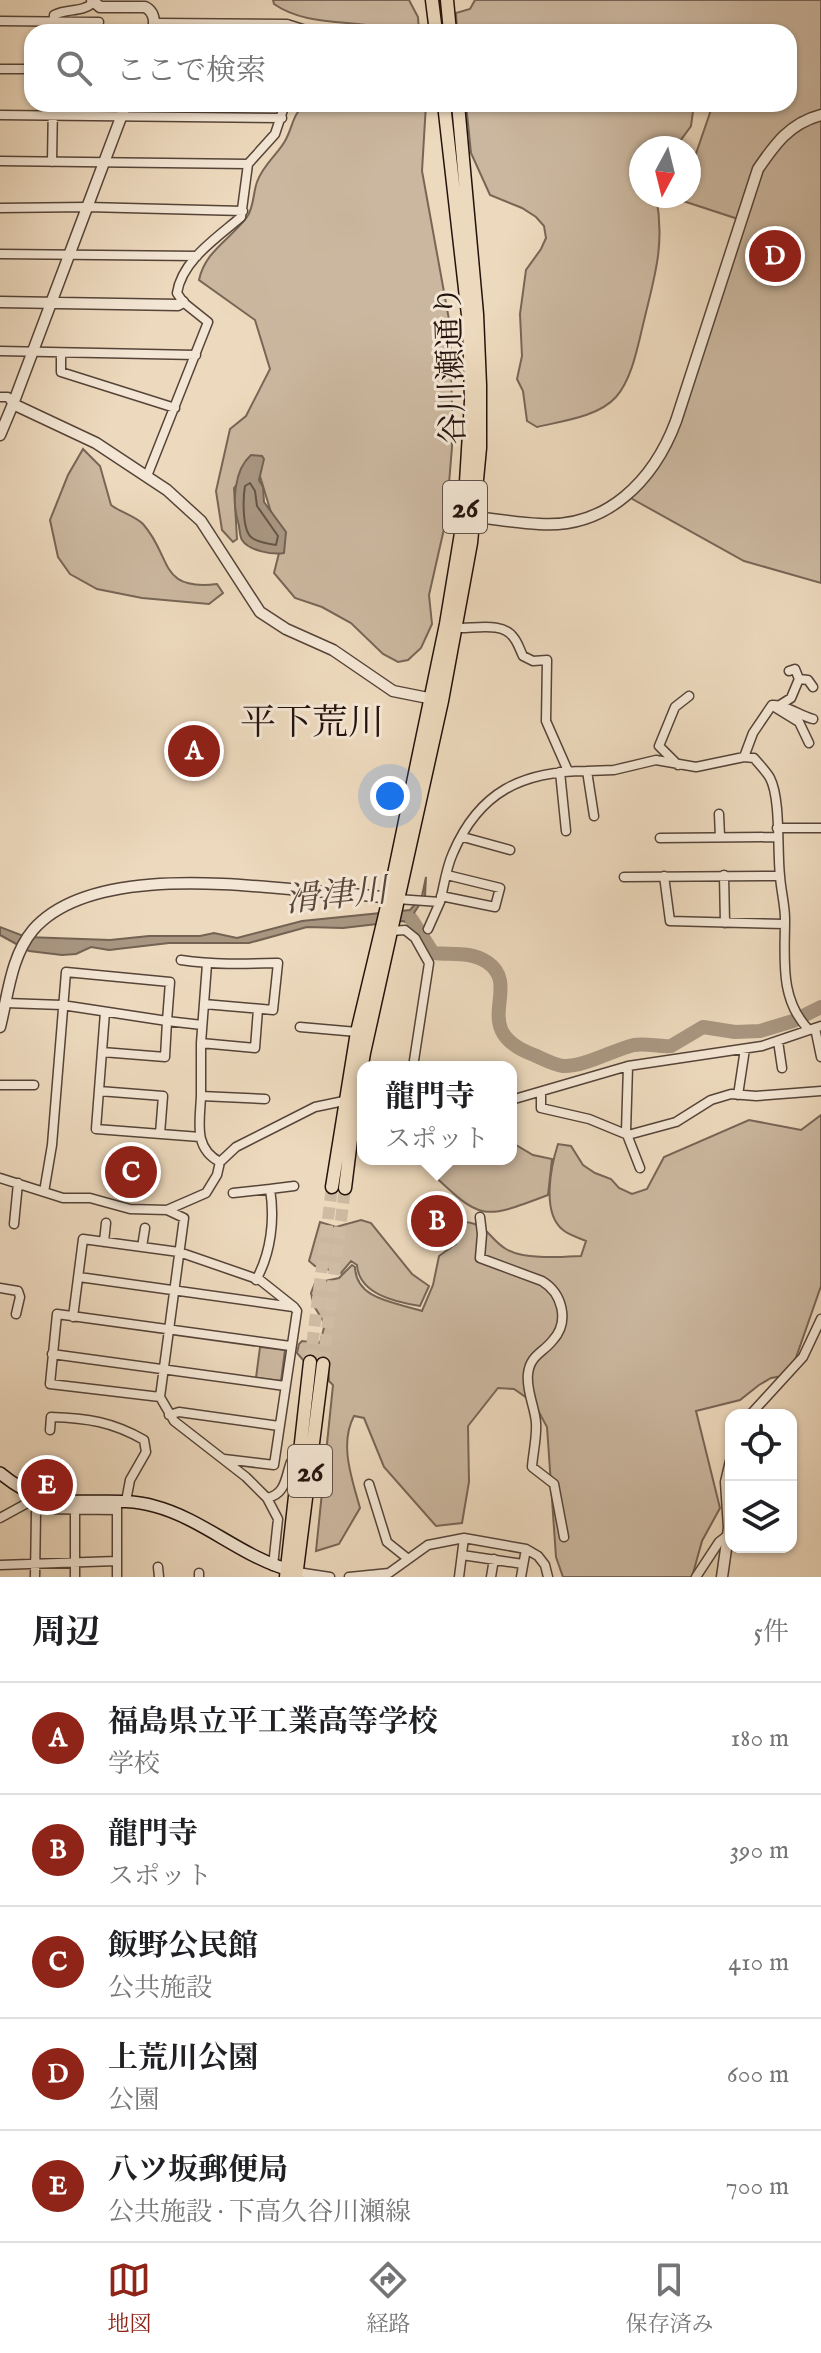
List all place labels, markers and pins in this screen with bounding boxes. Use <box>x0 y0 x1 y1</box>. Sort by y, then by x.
pin: D <box>749 226 801 286</box>
pin: A <box>168 721 220 781</box>
pin: C <box>105 1142 157 1202</box>
pin: B <box>411 1191 463 1251</box>
pin: E <box>21 1455 73 1515</box>

